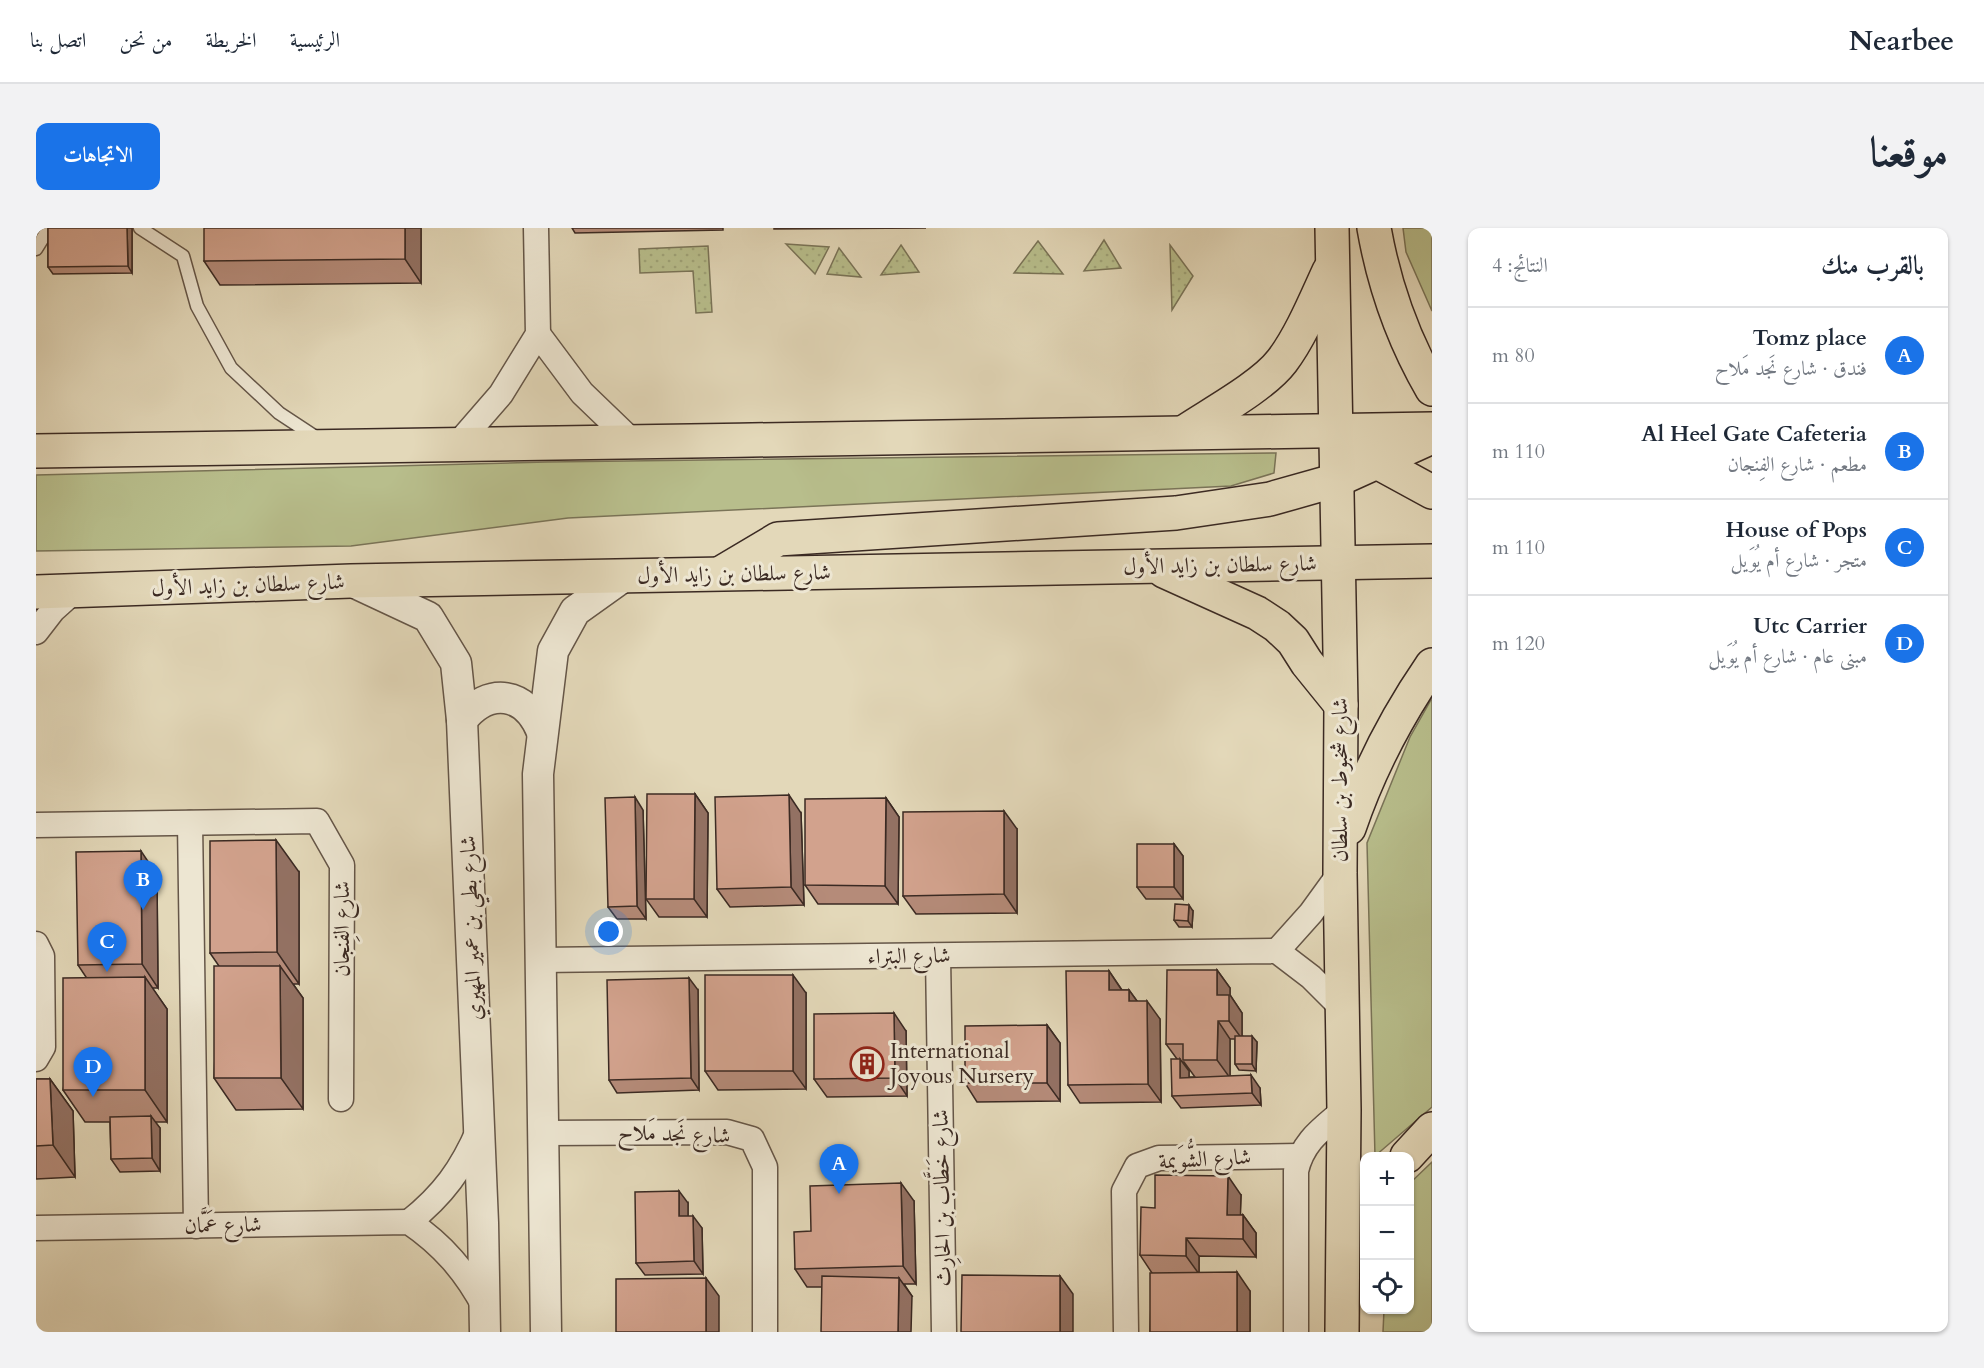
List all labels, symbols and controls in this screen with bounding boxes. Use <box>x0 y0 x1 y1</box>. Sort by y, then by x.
text: Nearbee <box>1849 22 1954 60</box>
text: اتصل بنا <box>30 26 86 55</box>
text: من نحن <box>119 26 173 55</box>
text: الخريطة <box>206 26 257 55</box>
text: الرئيسية <box>290 26 340 55</box>
button: الاتجاهات <box>36 123 160 190</box>
text: موقعنا <box>1870 124 1948 181</box>
text: بالقرب منك <box>1821 248 1924 283</box>
text: النتائج: 4 <box>1492 252 1548 279</box>
text: Tomz place <box>1753 323 1867 353</box>
text: 80 m <box>1492 342 1535 369</box>
text: A <box>1897 342 1912 369</box>
text: فندق · شارع نَجد مَلاح <box>1715 355 1867 382</box>
text: Al Heel Gate Cafeteria <box>1641 419 1867 449</box>
text: 110 m <box>1492 438 1545 465</box>
text: B <box>1897 438 1912 465</box>
text: مطعم · شارع الفِنجان <box>1728 451 1867 478</box>
text: House of Pops <box>1725 515 1867 545</box>
text: 110 m <box>1492 534 1545 561</box>
text: C <box>1897 534 1912 561</box>
street label: شارع سلطان بن زايد الأول <box>1123 547 1317 585</box>
text: متجر · شارع أم يُوَيل <box>1730 547 1867 574</box>
street label: شارع سلطان بن زايد الأول <box>637 556 831 594</box>
street label: شارع سلطان بن زايد الأول <box>151 566 345 606</box>
text: Utc Carrier <box>1753 611 1867 641</box>
text: 120 m <box>1492 630 1545 657</box>
text: D <box>1896 630 1913 657</box>
text: مبنى عام · شارع أم يُوَيل <box>1708 643 1867 670</box>
street label: شارع شخبوط بن سلطان <box>1325 698 1358 862</box>
street label: شارع بطي بن عمير المهيري <box>453 835 494 1021</box>
pin: B <box>124 860 162 910</box>
street label: شارع الفِنجان <box>327 881 360 977</box>
your location <box>594 917 623 946</box>
pin: C <box>88 922 126 972</box>
street label: شارع البتراء <box>867 940 951 975</box>
place label: International Joyous Nursery <box>887 1036 1034 1091</box>
building icon: International Joyous Nursery <box>849 1046 885 1082</box>
pin: D <box>74 1048 112 1097</box>
street label: شارع خَطَّاب بن الحارِث <box>921 1109 962 1287</box>
street label: شارع نَجد مَلاح <box>617 1116 731 1155</box>
street label: شارع الشُّوَيمة <box>1158 1135 1252 1179</box>
pin: A <box>820 1144 858 1194</box>
map controls <box>1360 1152 1414 1314</box>
button: + <box>1360 1152 1414 1206</box>
street label: شارع عَمَّان <box>184 1205 262 1244</box>
button: − <box>1360 1206 1414 1260</box>
button: locate <box>1360 1260 1414 1314</box>

